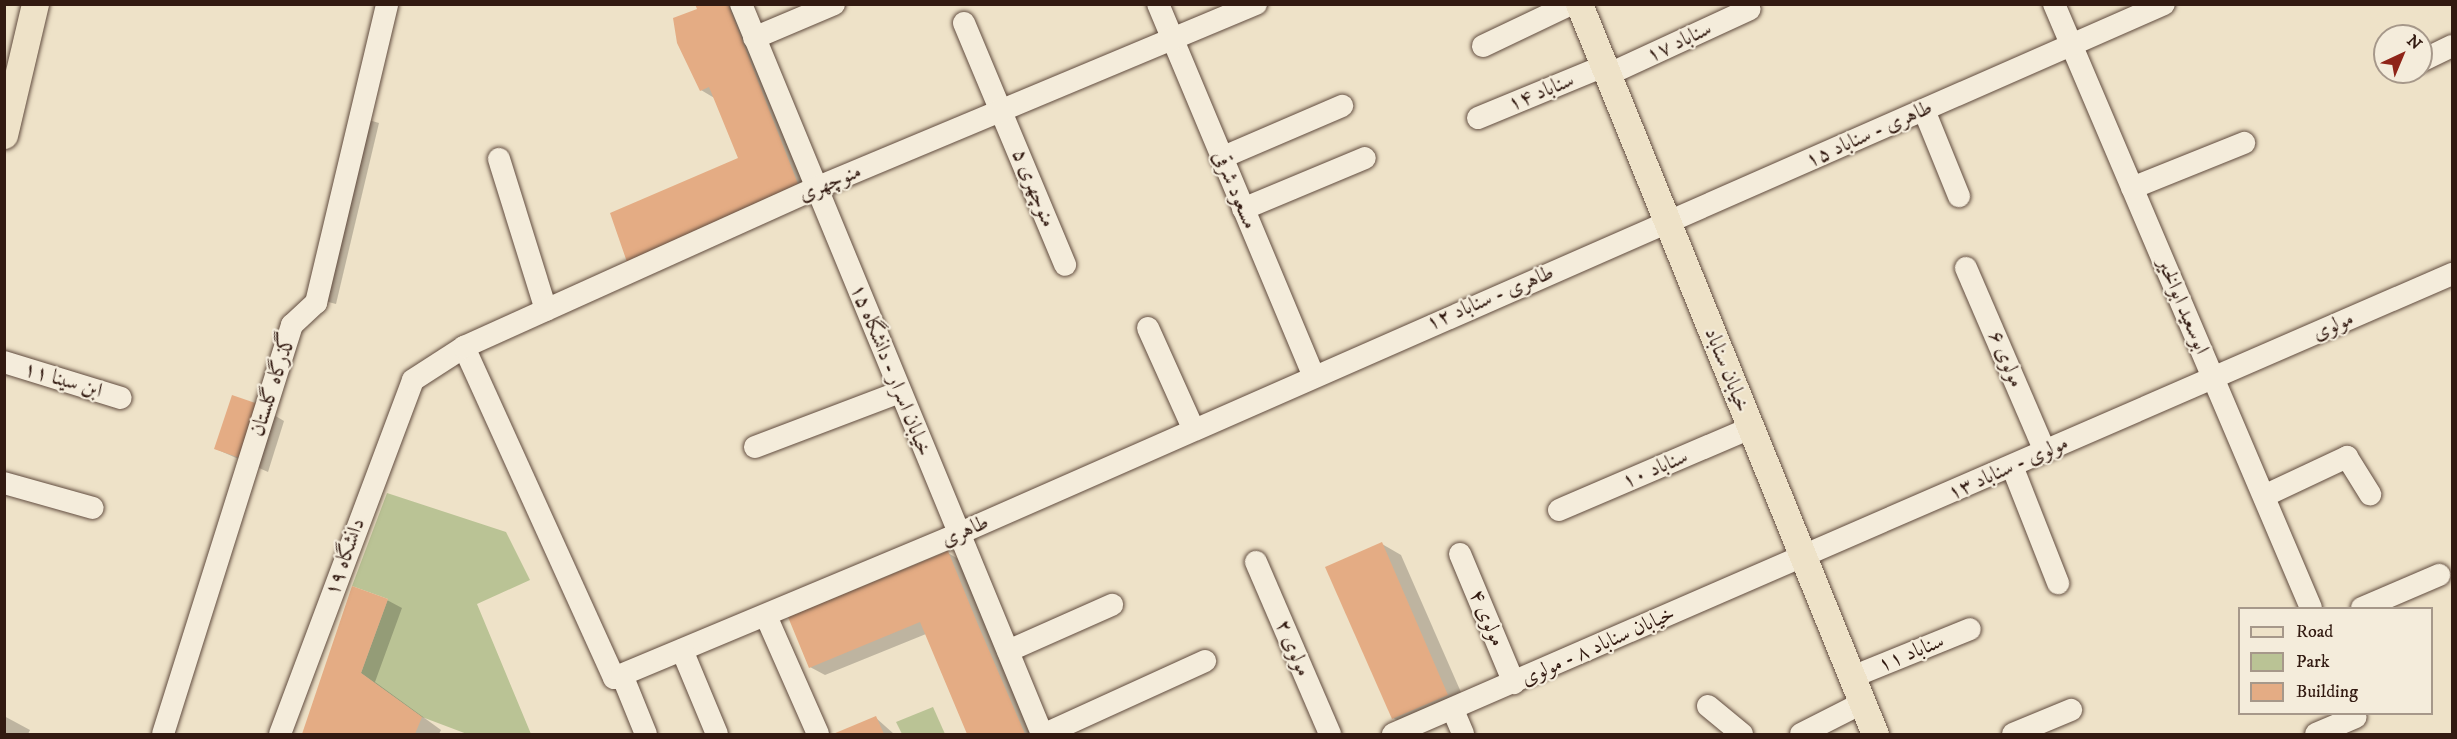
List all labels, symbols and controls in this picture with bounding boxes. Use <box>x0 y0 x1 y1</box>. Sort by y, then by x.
street label: سناباد ۱۷ <box>1642 16 1716 68</box>
north arrow <box>2373 24 2433 84</box>
text: N <box>2402 31 2426 54</box>
street label: سناباد ۱۴ <box>1504 67 1578 117</box>
street label: طاهری - سناباد ۱۵ <box>1802 95 1936 173</box>
street label: منوچهری ۵ <box>1007 145 1061 231</box>
street label: مسعود شرقی <box>1207 147 1263 233</box>
street label: منوچهری <box>795 159 865 207</box>
street label: ابوسعید ابوالخیر <box>2151 254 2215 358</box>
street label: طاهری - سناباد ۱۲ <box>1422 260 1558 336</box>
street label: خیابان اسرار - دانشگاه ۱۵ <box>845 280 937 460</box>
street label: مولوی <box>2309 306 2357 346</box>
street label: خیابان سناباد <box>1699 324 1755 416</box>
street label: مولوی ۶ <box>1983 327 2029 391</box>
street label: گذرگاه گلستان <box>245 330 301 440</box>
street label: ابن سینا ۱۱ <box>21 356 105 404</box>
street label: مولوی - سناباد ۱۳ <box>1944 430 2072 506</box>
street label: سناباد ۱۰ <box>1618 444 1692 494</box>
street label: طاهری <box>937 509 993 553</box>
street label: دانشگاه ۱۹ <box>319 515 371 599</box>
street label: مولوی ۴ <box>1464 586 1510 650</box>
street label: خیابان سناباد ۸ - مولوی <box>1517 601 1679 691</box>
legend <box>2238 607 2433 715</box>
street label: مولوی ۲ <box>1270 616 1316 680</box>
text: Road <box>2296 621 2333 643</box>
street label: سناباد ۱۱ <box>1874 628 1948 678</box>
text: Park <box>2296 651 2330 673</box>
text: Building <box>2296 681 2358 703</box>

